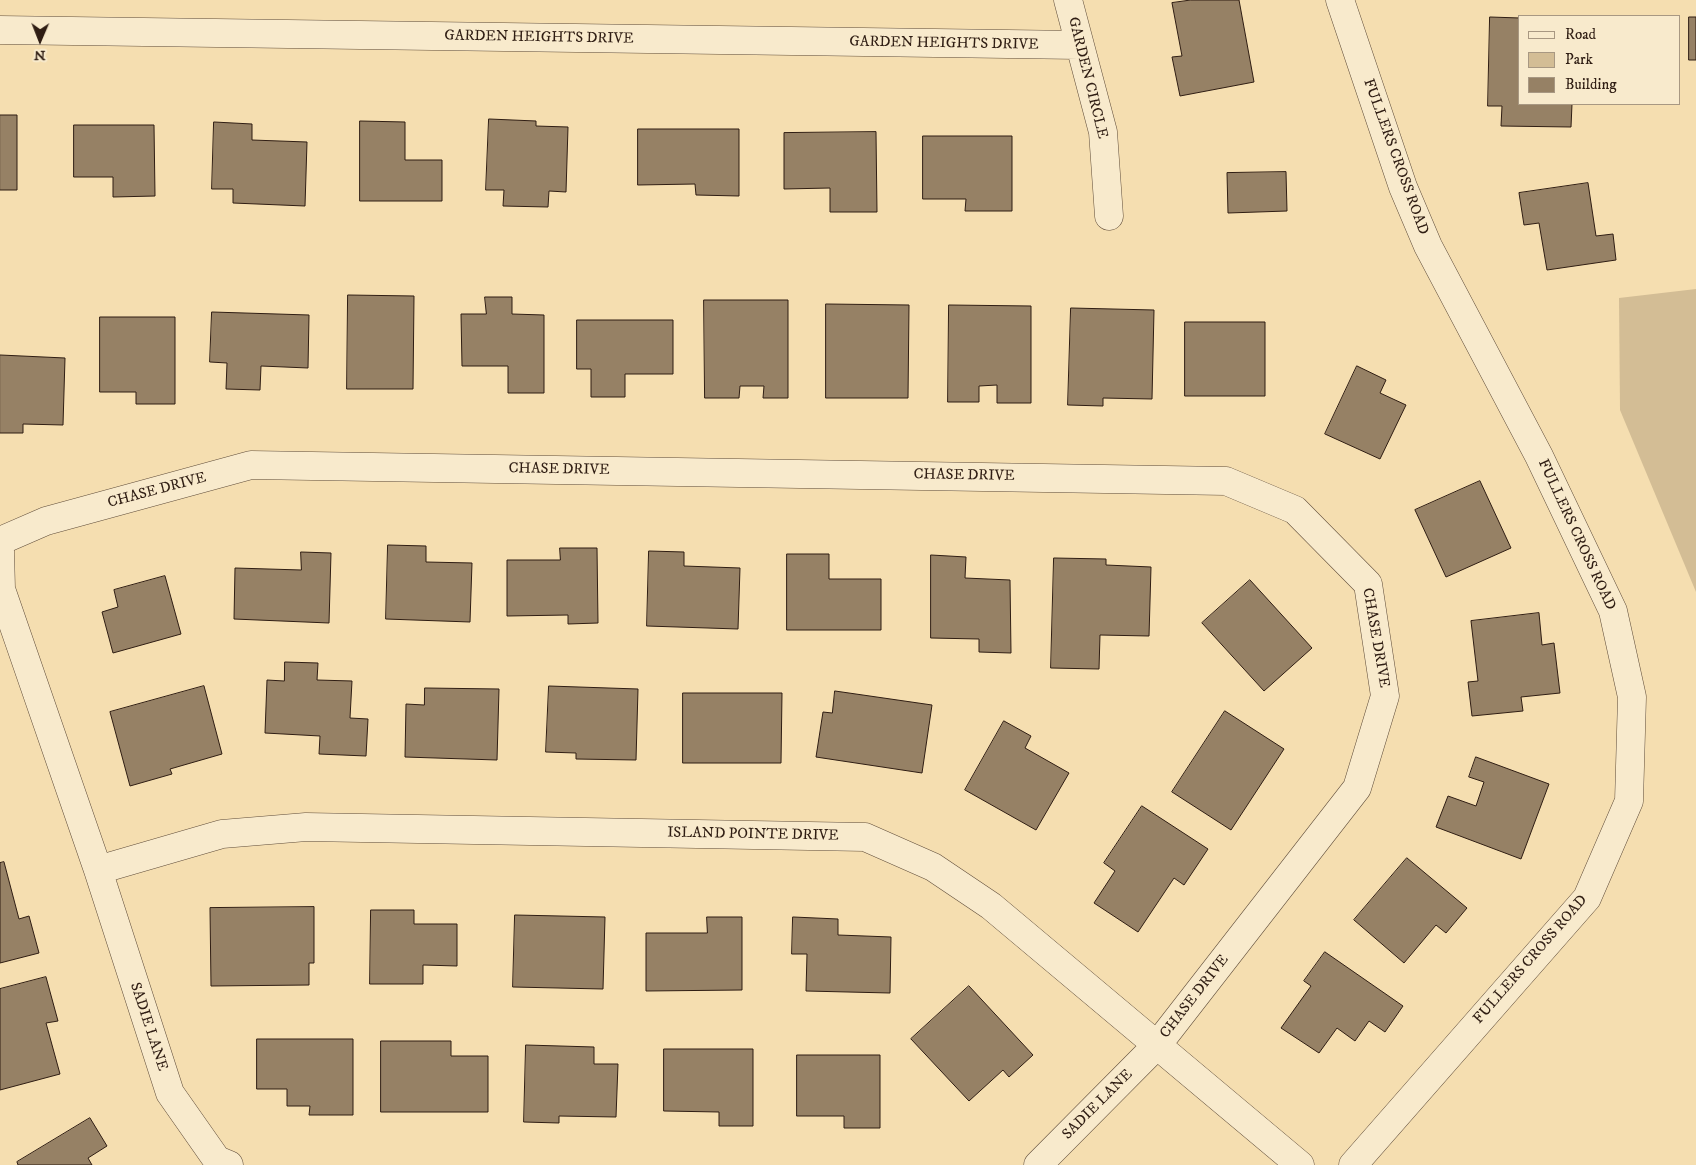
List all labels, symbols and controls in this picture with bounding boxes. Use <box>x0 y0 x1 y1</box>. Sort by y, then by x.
north arrow <box>15 15 65 65</box>
street label: GARDEN CIRCLE <box>1063 15 1111 141</box>
legend <box>1518 15 1681 105</box>
text: Road <box>1565 25 1596 44</box>
street label: GARDEN HEIGHTS DRIVE <box>444 27 634 49</box>
street label: GARDEN HEIGHTS DRIVE <box>849 33 1039 55</box>
text: N <box>34 46 46 64</box>
text: Park <box>1565 50 1593 69</box>
text: Building <box>1565 75 1617 94</box>
street label: FULLERS CROSS ROAD <box>1358 77 1432 237</box>
street label: FULLERS CROSS ROAD <box>1533 457 1619 613</box>
street label: CHASE DRIVE <box>508 460 610 480</box>
street label: CHASE DRIVE <box>913 466 1015 486</box>
street label: CHASE DRIVE <box>106 469 208 513</box>
street label: CHASE DRIVE <box>1357 587 1393 689</box>
street label: ISLAND POINTE DRIVE <box>667 825 839 845</box>
street label: FULLERS CROSS ROAD <box>1470 892 1592 1028</box>
street label: CHASE DRIVE <box>1157 952 1233 1042</box>
street label: SADIE LANE <box>125 980 171 1074</box>
street label: SADIE LANE <box>1059 1066 1137 1144</box>

